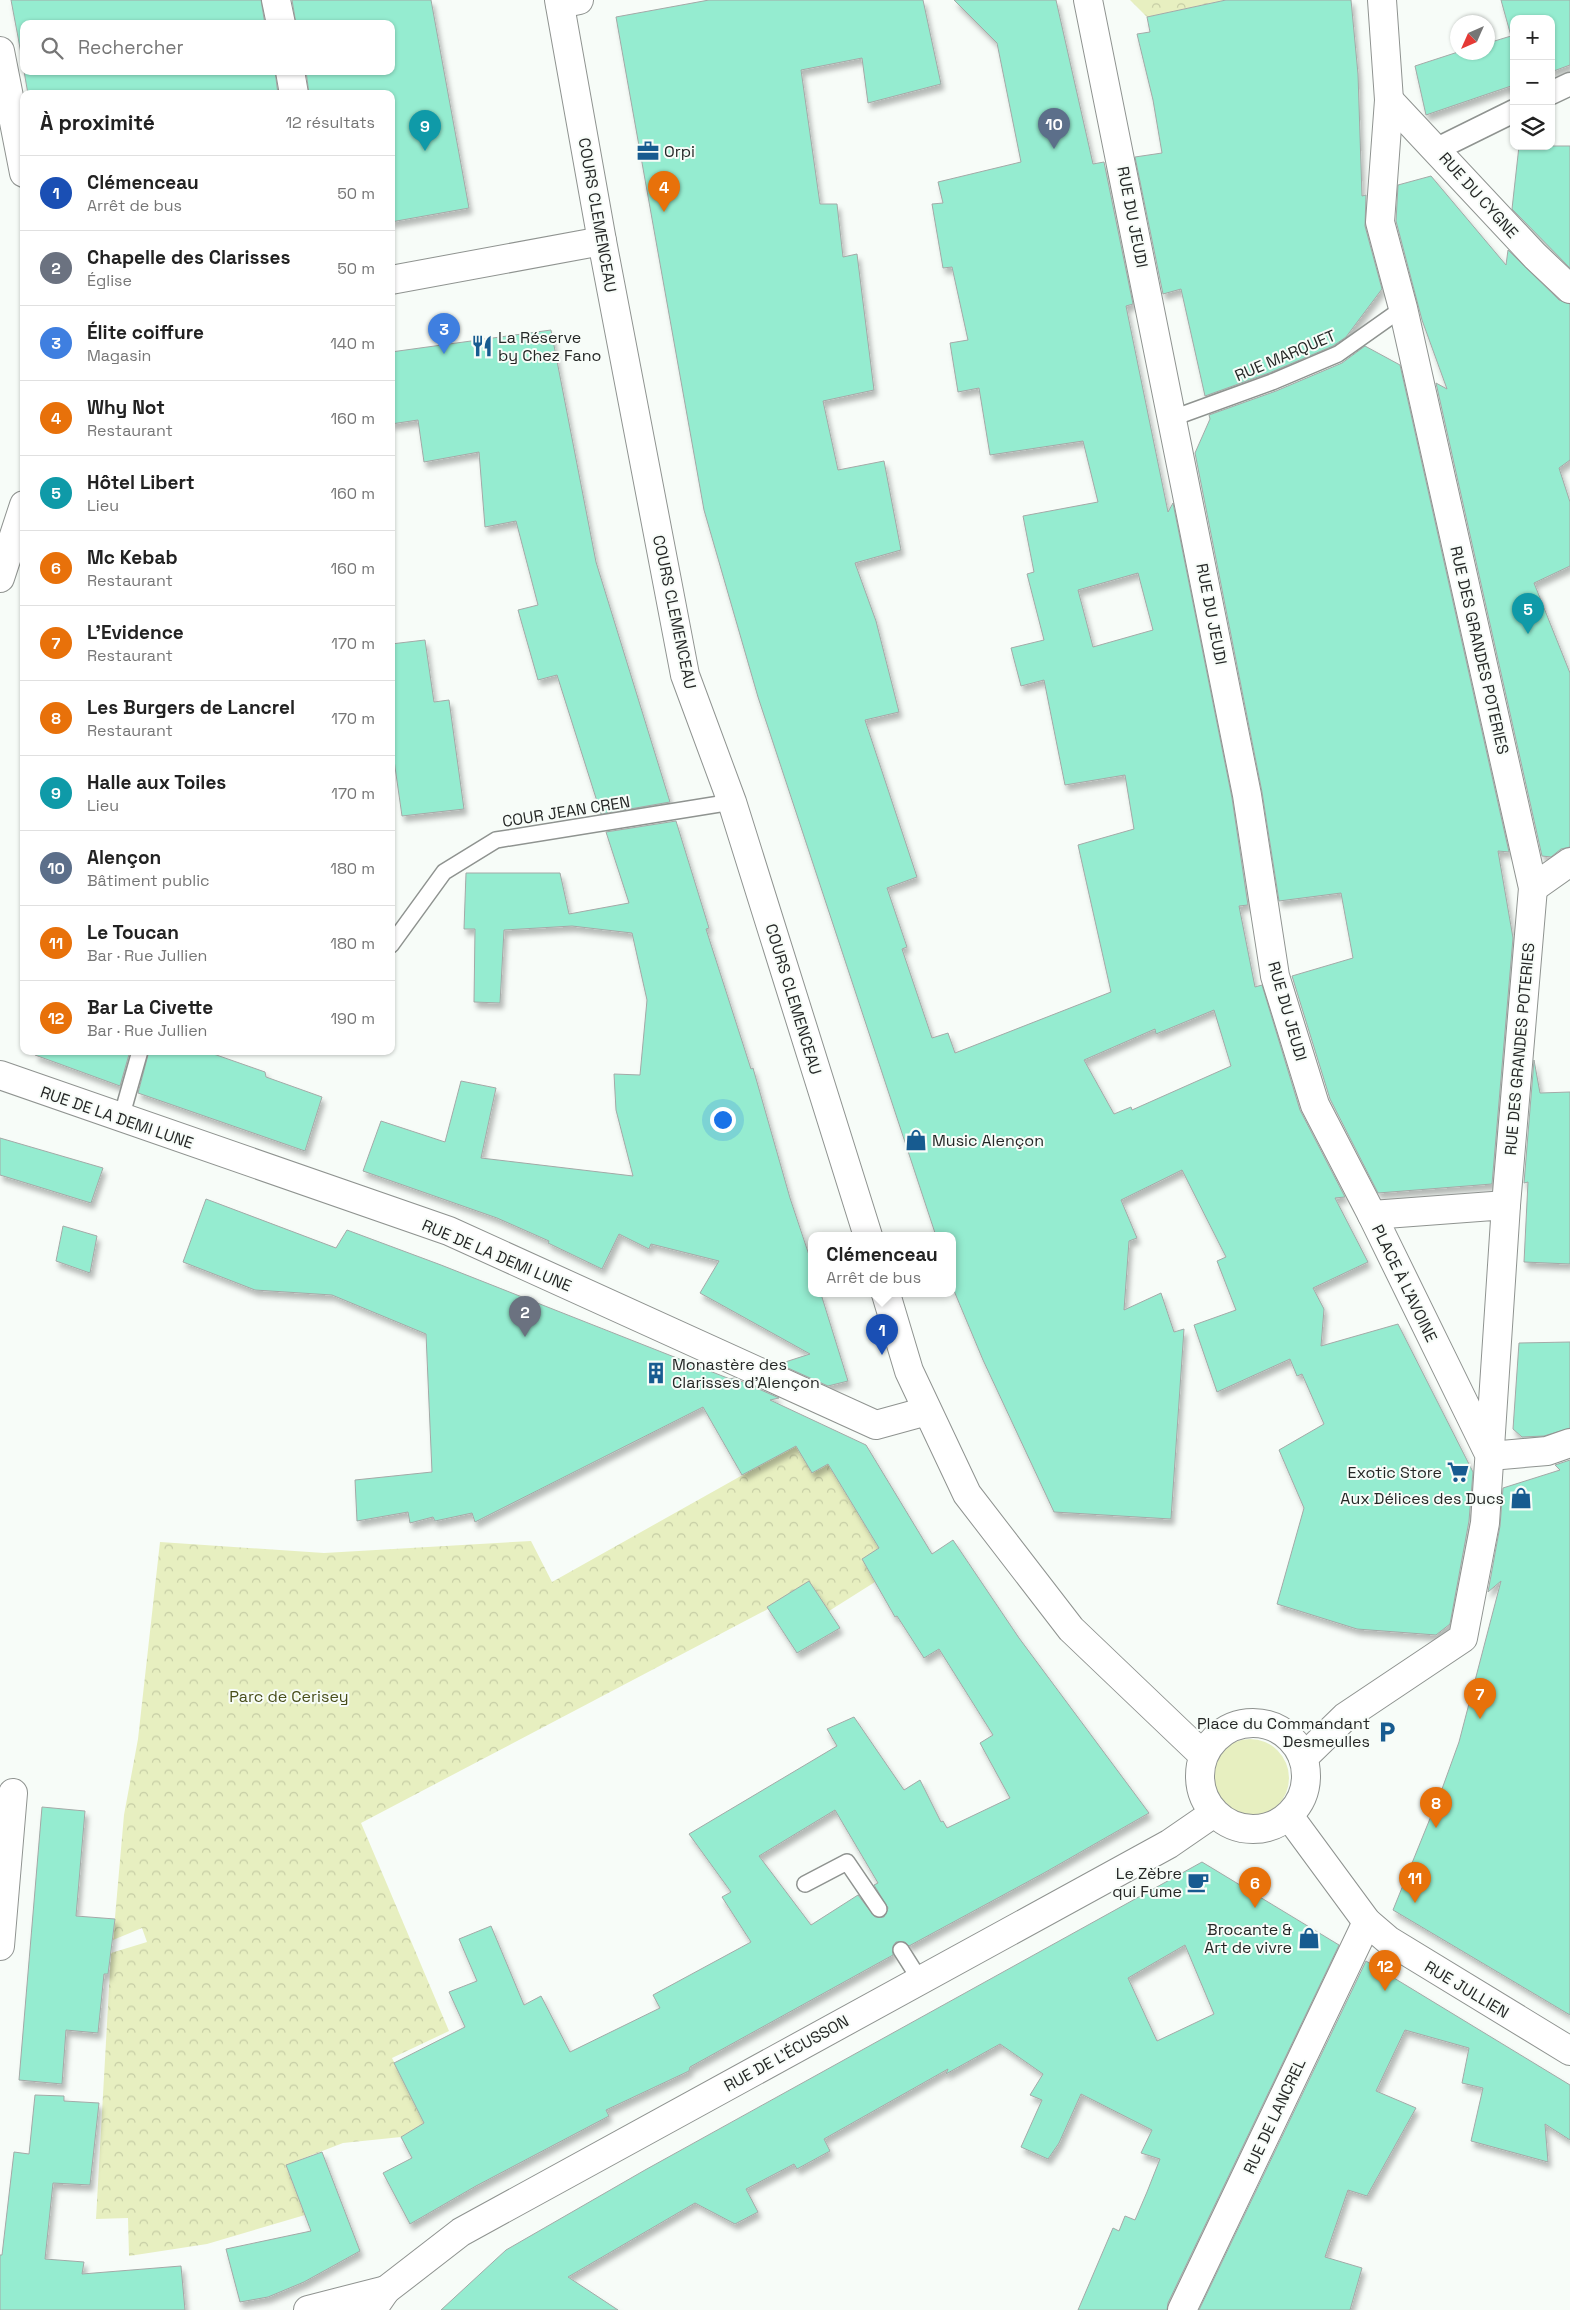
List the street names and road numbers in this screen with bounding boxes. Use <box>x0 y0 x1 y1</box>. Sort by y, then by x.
street label: COURS CLEMENCEAU <box>574 136 621 294</box>
street label: RUE DU CYGNE <box>1434 148 1523 243</box>
street label: RUE DU JEUDI <box>1112 165 1153 270</box>
street label: RUE MARQUET <box>1232 325 1339 386</box>
street label: COURS CLEMENCEAU <box>648 533 701 691</box>
street label: RUE DES GRANDES POTERIES <box>1445 544 1514 757</box>
street label: RUE DU JEUDI <box>1191 562 1232 667</box>
street label: COUR JEAN CREN <box>501 791 632 832</box>
street label: COURS CLEMENCEAU <box>761 921 827 1077</box>
street label: RUE DES GRANDES POTERIES <box>1500 942 1539 1156</box>
street label: RUE DU JEUDI <box>1263 959 1312 1064</box>
street label: RUE DE LA DEMI LUNE <box>38 1081 196 1154</box>
street label: RUE DE LA DEMI LUNE <box>419 1214 575 1296</box>
street label: PLACE À L'AVOINE <box>1367 1221 1442 1345</box>
street label: RUE JULLIEN <box>1421 1956 1513 2023</box>
street label: RUE DE L'ÉCUSSON <box>720 2010 852 2096</box>
street label: RUE DE LANCREL <box>1238 2055 1311 2177</box>

